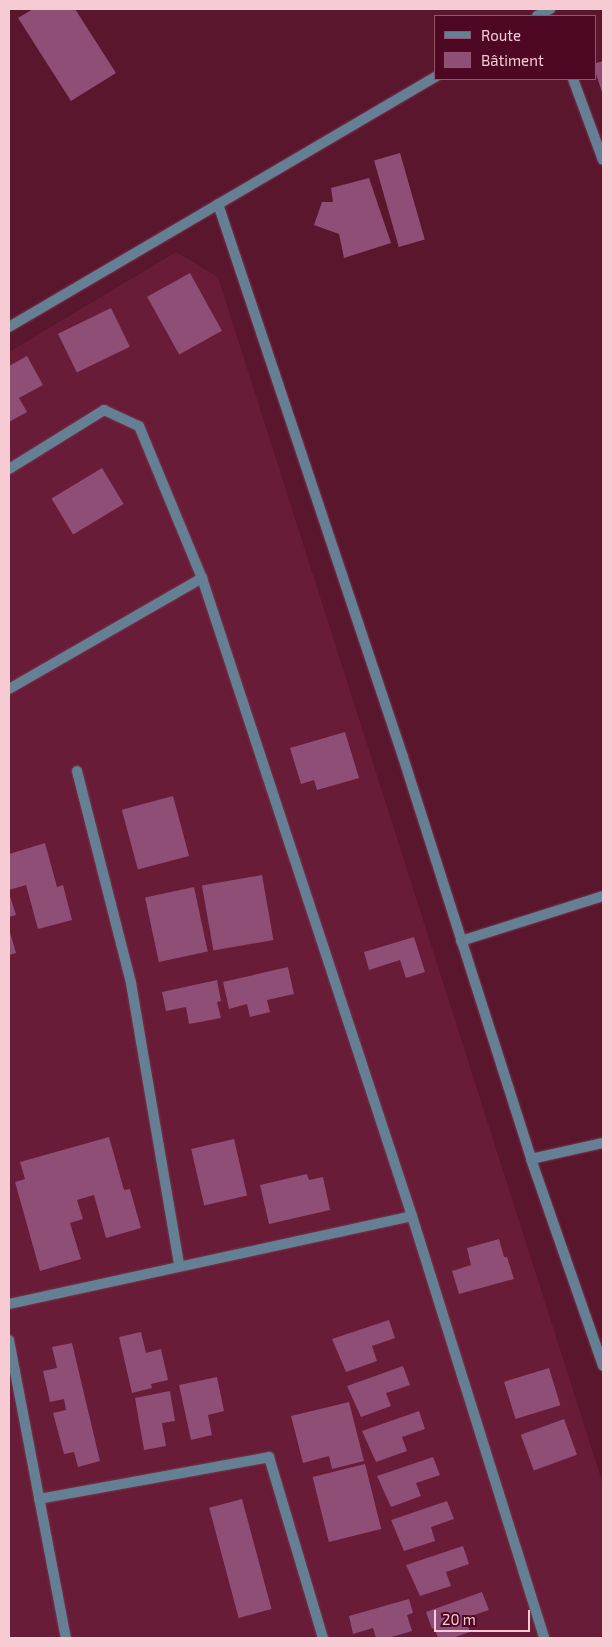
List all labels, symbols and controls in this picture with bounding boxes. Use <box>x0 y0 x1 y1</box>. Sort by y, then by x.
legend <box>434 15 597 80</box>
text: Route <box>481 26 521 44</box>
text: Bâtiment <box>481 51 544 69</box>
scale bar <box>437 1600 533 1632</box>
text: 20 m <box>442 1610 476 1628</box>

